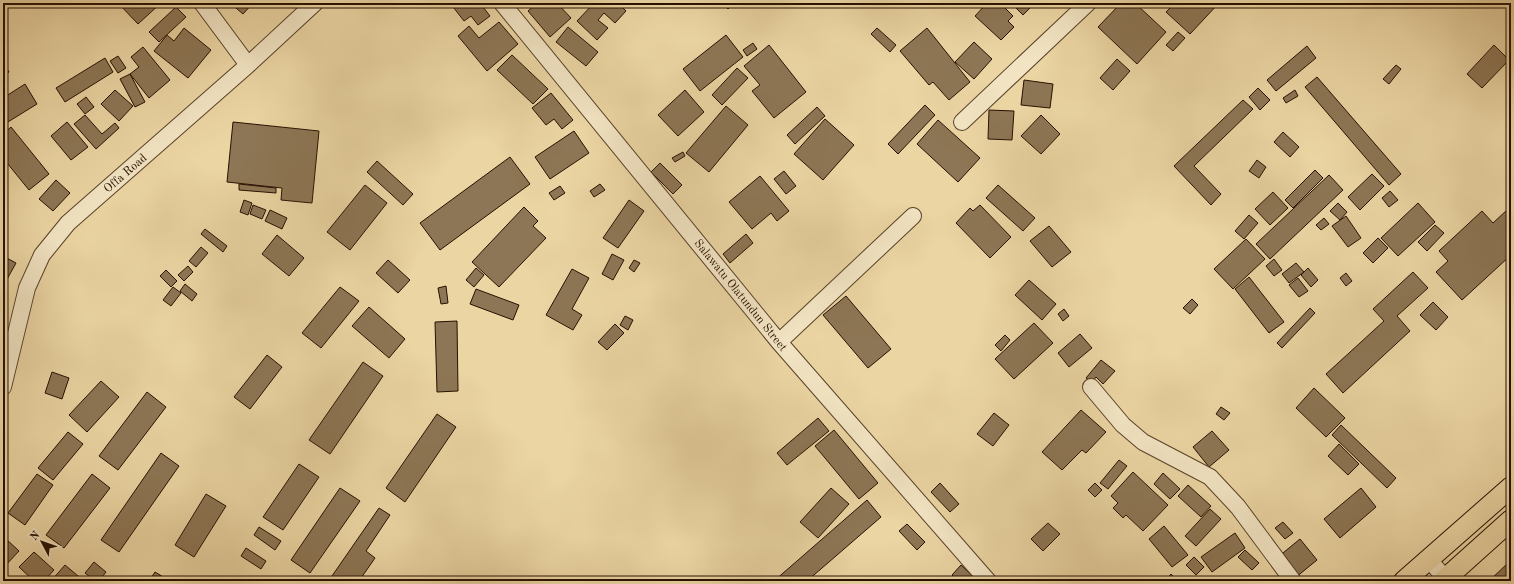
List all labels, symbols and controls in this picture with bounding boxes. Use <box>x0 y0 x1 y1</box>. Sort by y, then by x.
street label: Offa Road <box>102 152 149 195</box>
street label: Salawatu Olatundun Street <box>691 237 789 354</box>
north arrow <box>22 522 62 562</box>
text: N <box>29 529 43 543</box>

